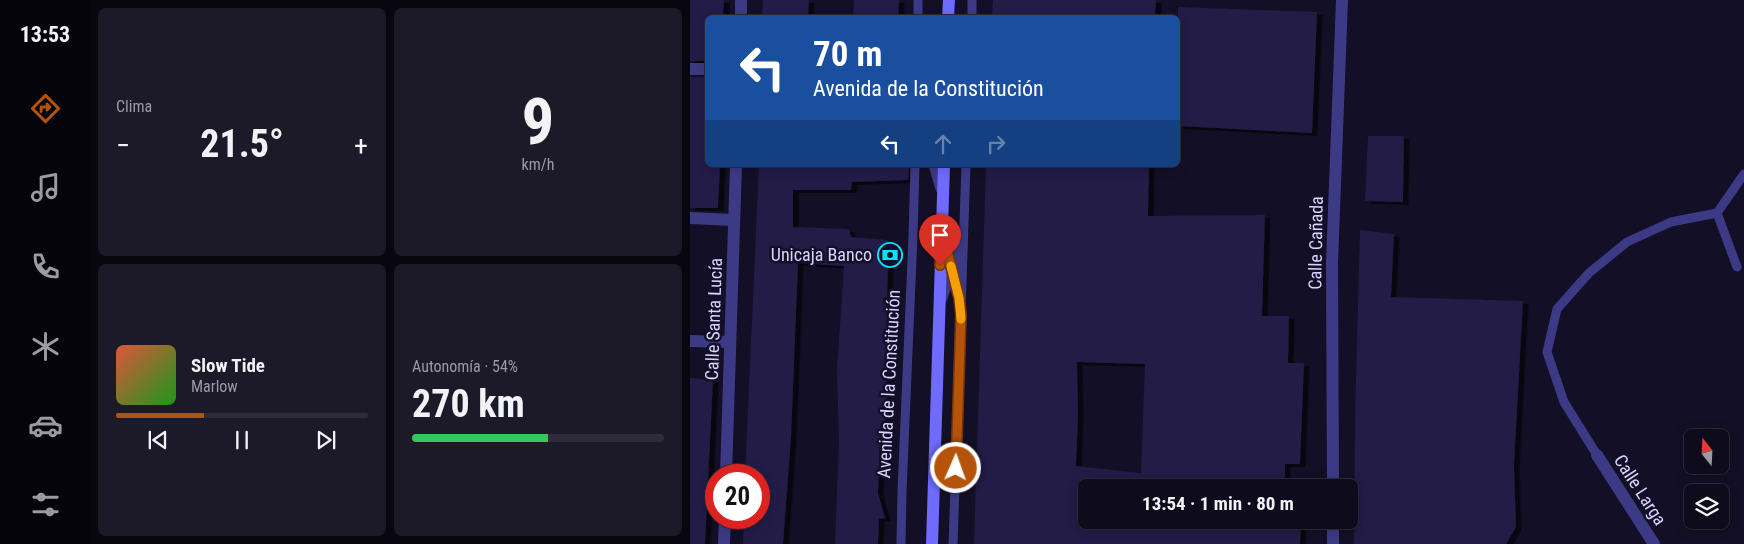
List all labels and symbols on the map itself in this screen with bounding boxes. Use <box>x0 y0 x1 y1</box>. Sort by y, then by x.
street label: Calle Cañada <box>1304 196 1327 290</box>
pin <box>919 214 961 265</box>
bank icon: Unicaja Banco <box>877 242 903 268</box>
place label: Unicaja Banco <box>771 244 872 265</box>
street label: Calle Santa Lucía <box>701 257 726 381</box>
street label: Avenida de la Constitución <box>873 289 904 479</box>
north arrow <box>1684 429 1729 474</box>
position arrow <box>929 441 981 493</box>
street label: Calle Larga <box>1610 451 1671 529</box>
speed limit sign: 20 <box>705 464 770 529</box>

